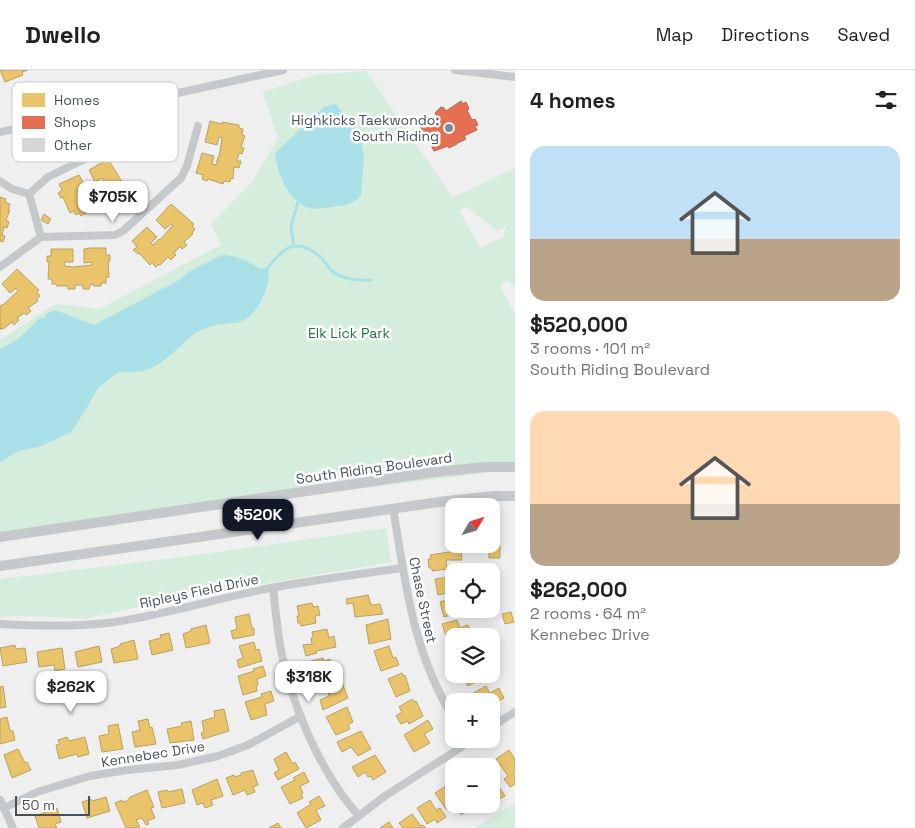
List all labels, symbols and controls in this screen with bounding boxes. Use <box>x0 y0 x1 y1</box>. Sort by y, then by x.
text: Dwello <box>25 19 101 50</box>
text: Map <box>656 23 693 46</box>
text: Directions <box>721 23 810 46</box>
text: Saved <box>838 23 890 46</box>
legend <box>12 82 178 162</box>
icon: filters <box>872 86 900 114</box>
text: 4 homes <box>530 87 616 114</box>
text: Homes <box>54 91 100 109</box>
place label: Highkicks Taekwondo: South Riding <box>291 111 439 145</box>
text: Shops <box>54 113 96 131</box>
marker: Highkicks Taekwondo: South Riding <box>443 122 455 134</box>
text: Other <box>54 136 92 154</box>
icon: home <box>670 178 760 268</box>
pin: $705K <box>78 180 148 223</box>
text: $705K <box>89 186 137 207</box>
text: $520,000 <box>530 311 628 338</box>
park label: Elk Lick Park <box>308 324 391 342</box>
text: 3 rooms · 101 m² <box>530 338 650 359</box>
text: South Riding Boulevard <box>530 359 710 380</box>
icon: home <box>670 443 760 533</box>
street label: South Riding Boulevard <box>295 448 453 488</box>
pin: $520K <box>223 498 293 541</box>
north arrow <box>445 498 500 552</box>
map controls <box>445 498 500 813</box>
text: $520K <box>233 504 283 525</box>
street label: Chase Street <box>405 555 441 645</box>
button: locate <box>445 563 500 618</box>
street label: Ripleys Field Drive <box>138 570 260 612</box>
text: $262,000 <box>530 576 627 603</box>
text: 2 rooms · 64 m² <box>530 603 646 624</box>
text: Kennebec Drive <box>530 624 650 645</box>
button: layers <box>445 628 500 683</box>
pin: $318K <box>274 660 344 703</box>
text: $318K <box>286 666 332 687</box>
pin: $262K <box>36 670 106 713</box>
text: $262K <box>47 676 95 697</box>
button: + <box>445 693 500 748</box>
street label: Kennebec Drive <box>100 737 206 771</box>
button: − <box>445 758 500 813</box>
scale bar <box>15 793 90 816</box>
text: 50 m <box>22 796 55 814</box>

